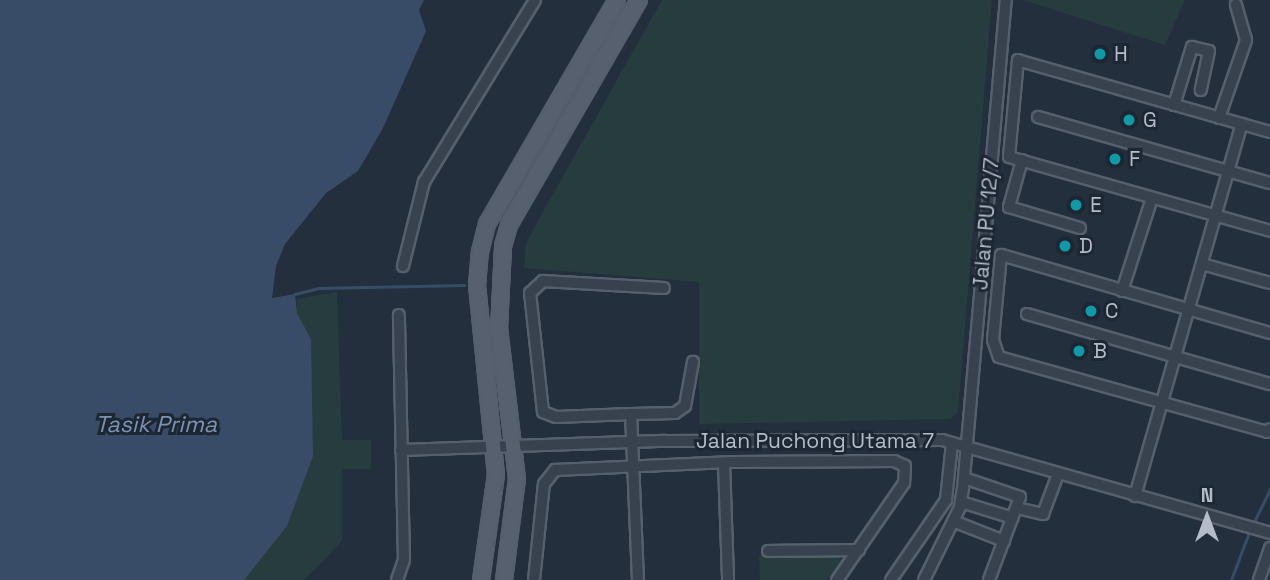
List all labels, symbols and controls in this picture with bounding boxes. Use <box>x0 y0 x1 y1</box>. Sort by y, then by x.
place label: H <box>1114 41 1128 67</box>
marker: H <box>1092 46 1108 62</box>
place label: G <box>1143 107 1157 133</box>
marker: G <box>1121 112 1137 128</box>
place label: F <box>1129 146 1140 172</box>
marker: F <box>1107 151 1123 167</box>
street label: Jalan PU 12/7 <box>968 157 1004 291</box>
place label: E <box>1090 192 1102 218</box>
marker: E <box>1068 197 1084 213</box>
place label: D <box>1079 233 1093 259</box>
marker: D <box>1057 238 1073 254</box>
place label: C <box>1105 298 1118 324</box>
marker: C <box>1083 303 1099 319</box>
place label: B <box>1093 338 1107 364</box>
marker: B <box>1071 343 1087 359</box>
water label: Tasik Prima <box>95 410 217 438</box>
street label: Jalan Puchong Utama 7 <box>696 428 934 454</box>
north arrow <box>1172 482 1242 552</box>
text: N <box>1201 483 1213 508</box>

